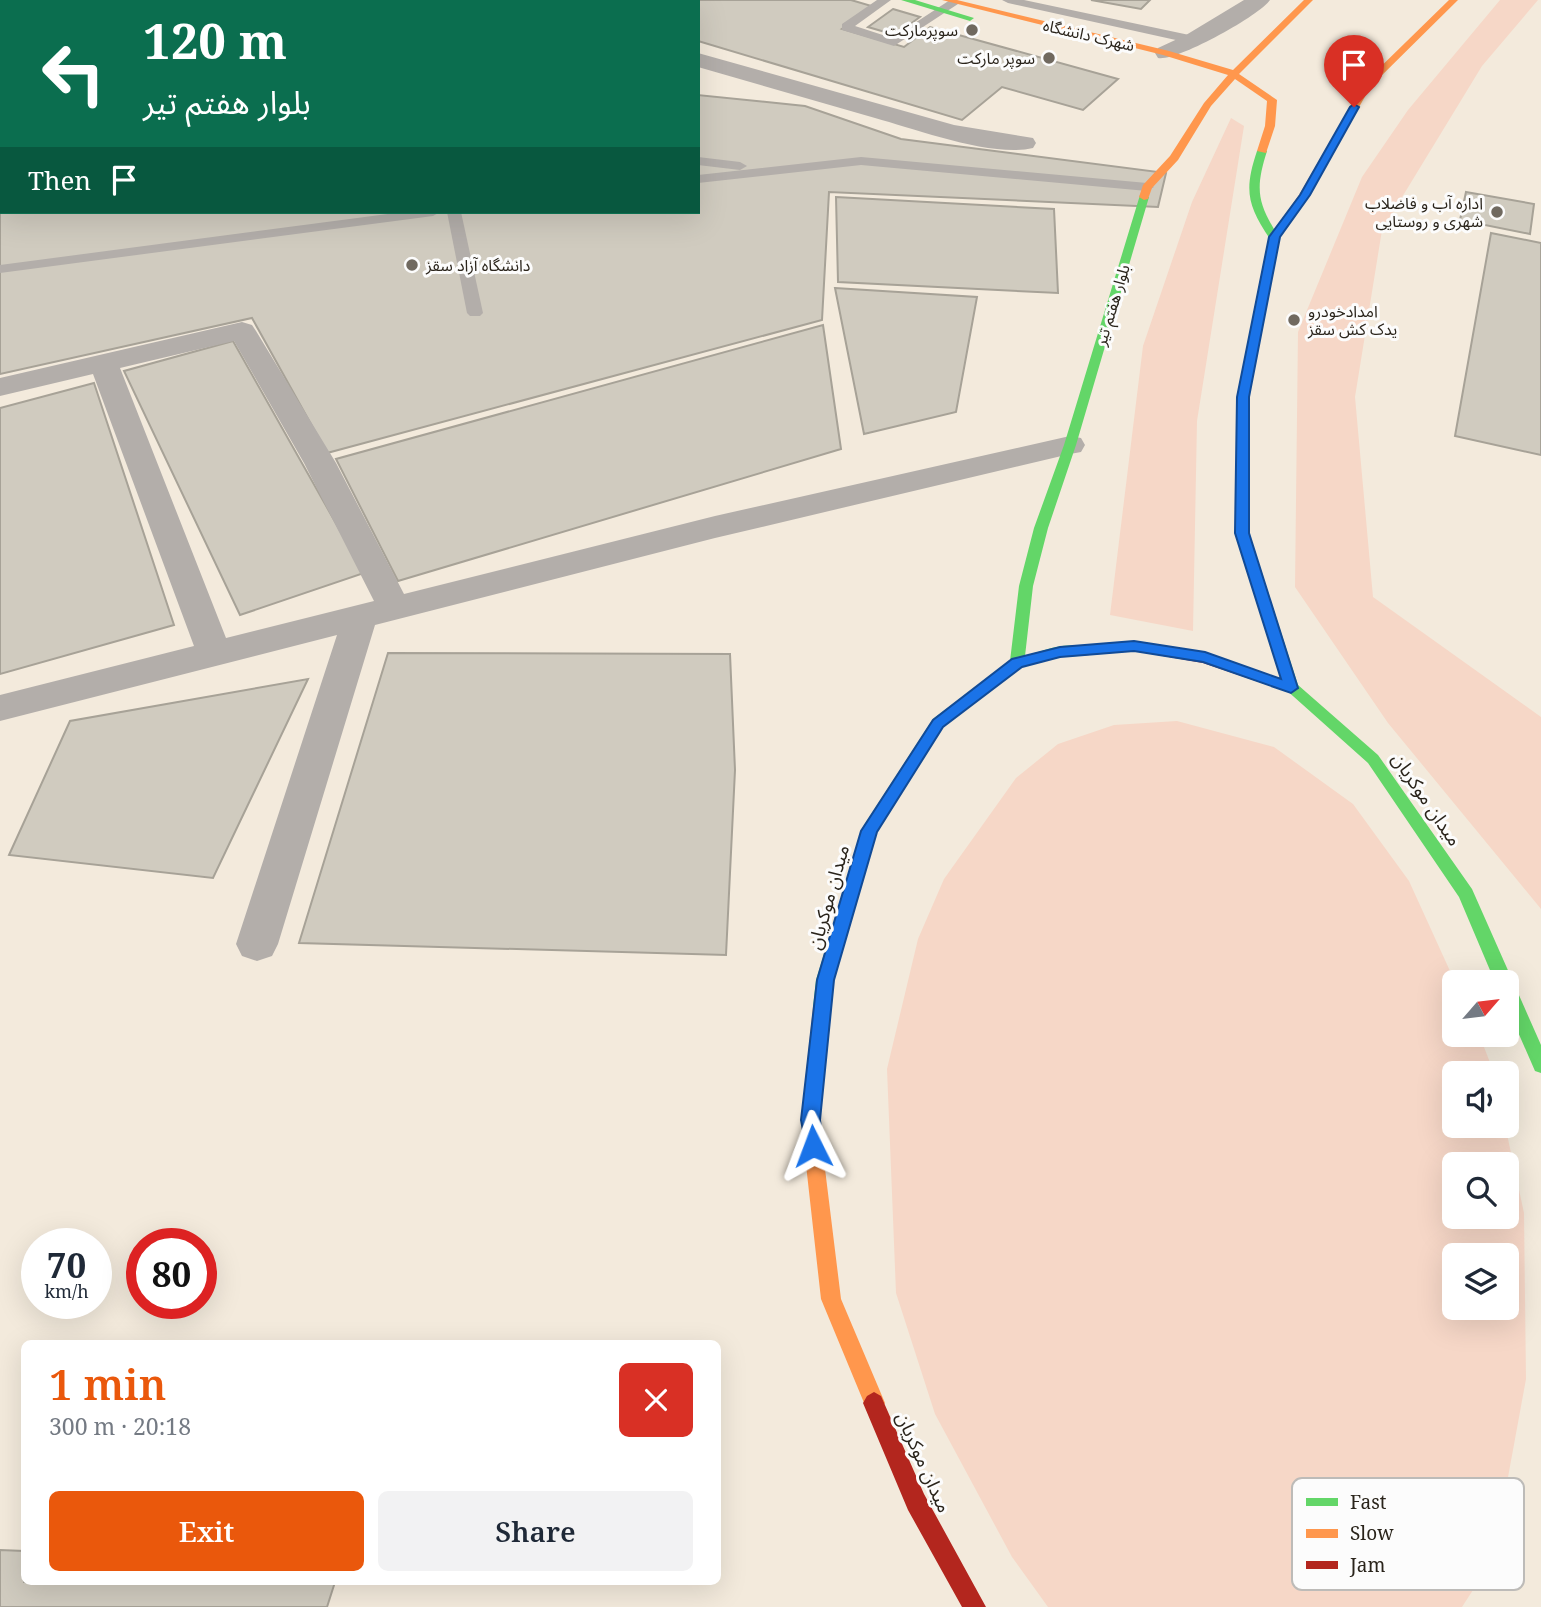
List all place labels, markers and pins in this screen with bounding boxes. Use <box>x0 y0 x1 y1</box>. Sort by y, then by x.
place label: سوپرمارکت <box>885 19 958 41</box>
marker: سوپرمارکت <box>964 22 980 38</box>
pin <box>1324 35 1384 107</box>
place label: سوپر مارکت <box>957 47 1035 69</box>
marker: سوپر مارکت <box>1041 50 1057 66</box>
place label: اداره آب و فاضلاب شهری و روستایی <box>1365 192 1483 232</box>
marker: اداره آب و فاضلاب شهری و روستایی <box>1489 204 1505 220</box>
place label: دانشگاه آزاد سقز <box>425 254 530 276</box>
marker: دانشگاه آزاد سقز <box>404 257 420 273</box>
place label: امدادخودرو یدک کش سقز <box>1307 300 1397 340</box>
marker: امدادخودرو یدک کش سقز <box>1286 312 1302 328</box>

